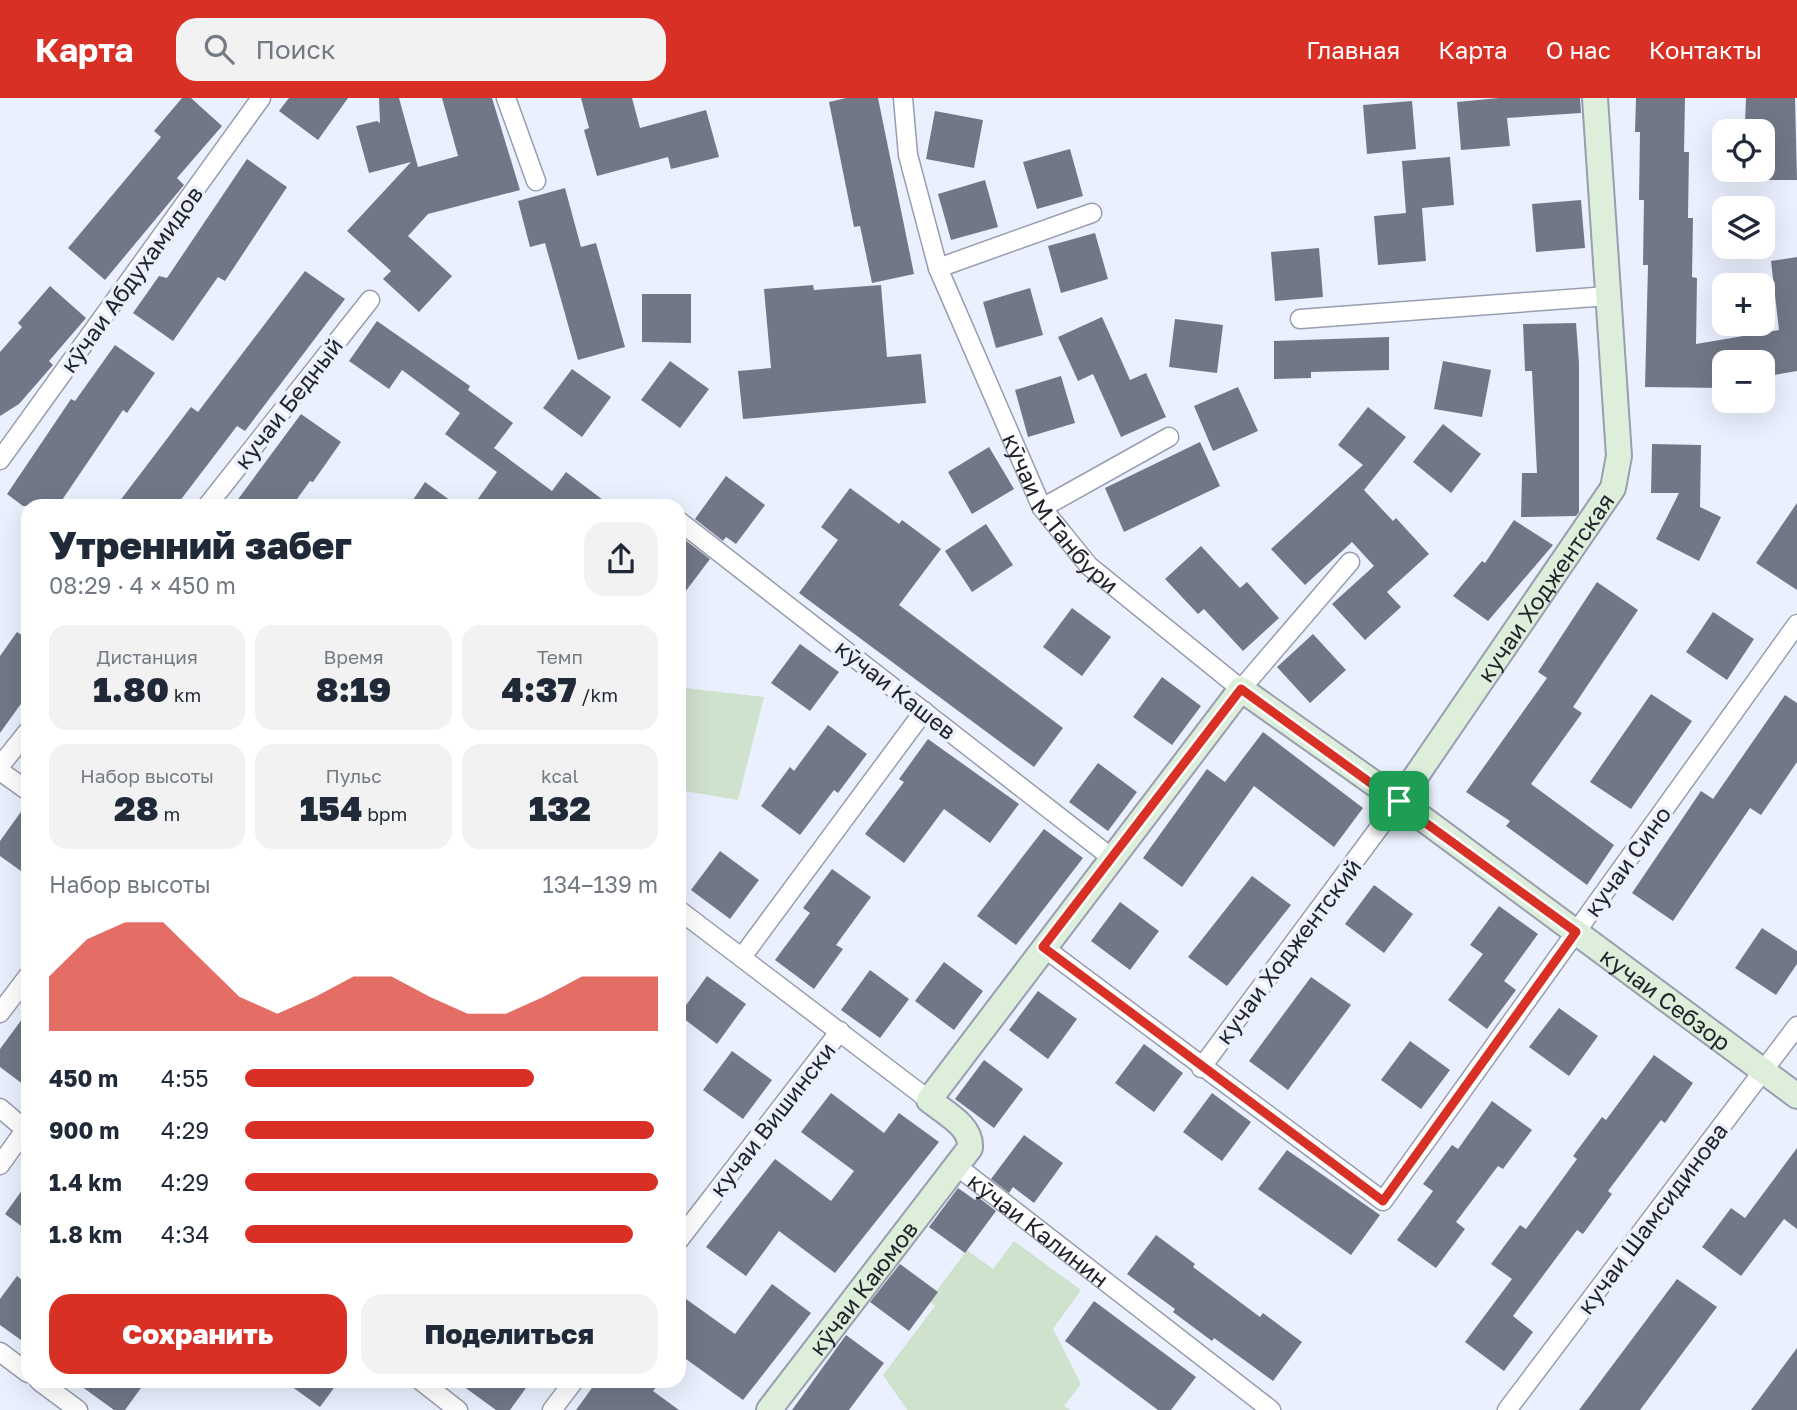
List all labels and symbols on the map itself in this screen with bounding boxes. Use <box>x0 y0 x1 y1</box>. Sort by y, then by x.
street label: кӯчаи Абдухамидов <box>54 180 208 378</box>
street label: кучаи Бедный <box>228 332 348 474</box>
street label: кӯчаи М.Танбури <box>997 429 1124 598</box>
street label: кучаи Ходжентская <box>1471 487 1620 687</box>
street label: кӯчаи Кашев <box>830 633 962 745</box>
pin <box>1369 771 1429 831</box>
street label: кучаи Сино <box>1578 800 1676 922</box>
street label: кучаи Ходжентский <box>1209 853 1367 1049</box>
street label: кучаи Себзор <box>1595 941 1736 1056</box>
street label: кучаи Вишински <box>703 1036 841 1202</box>
street label: кучаи Шамсидинова <box>1571 1117 1733 1319</box>
street label: кӯчаи Калинин <box>963 1166 1114 1293</box>
street label: кӯчаи Каюмов <box>802 1215 923 1361</box>

